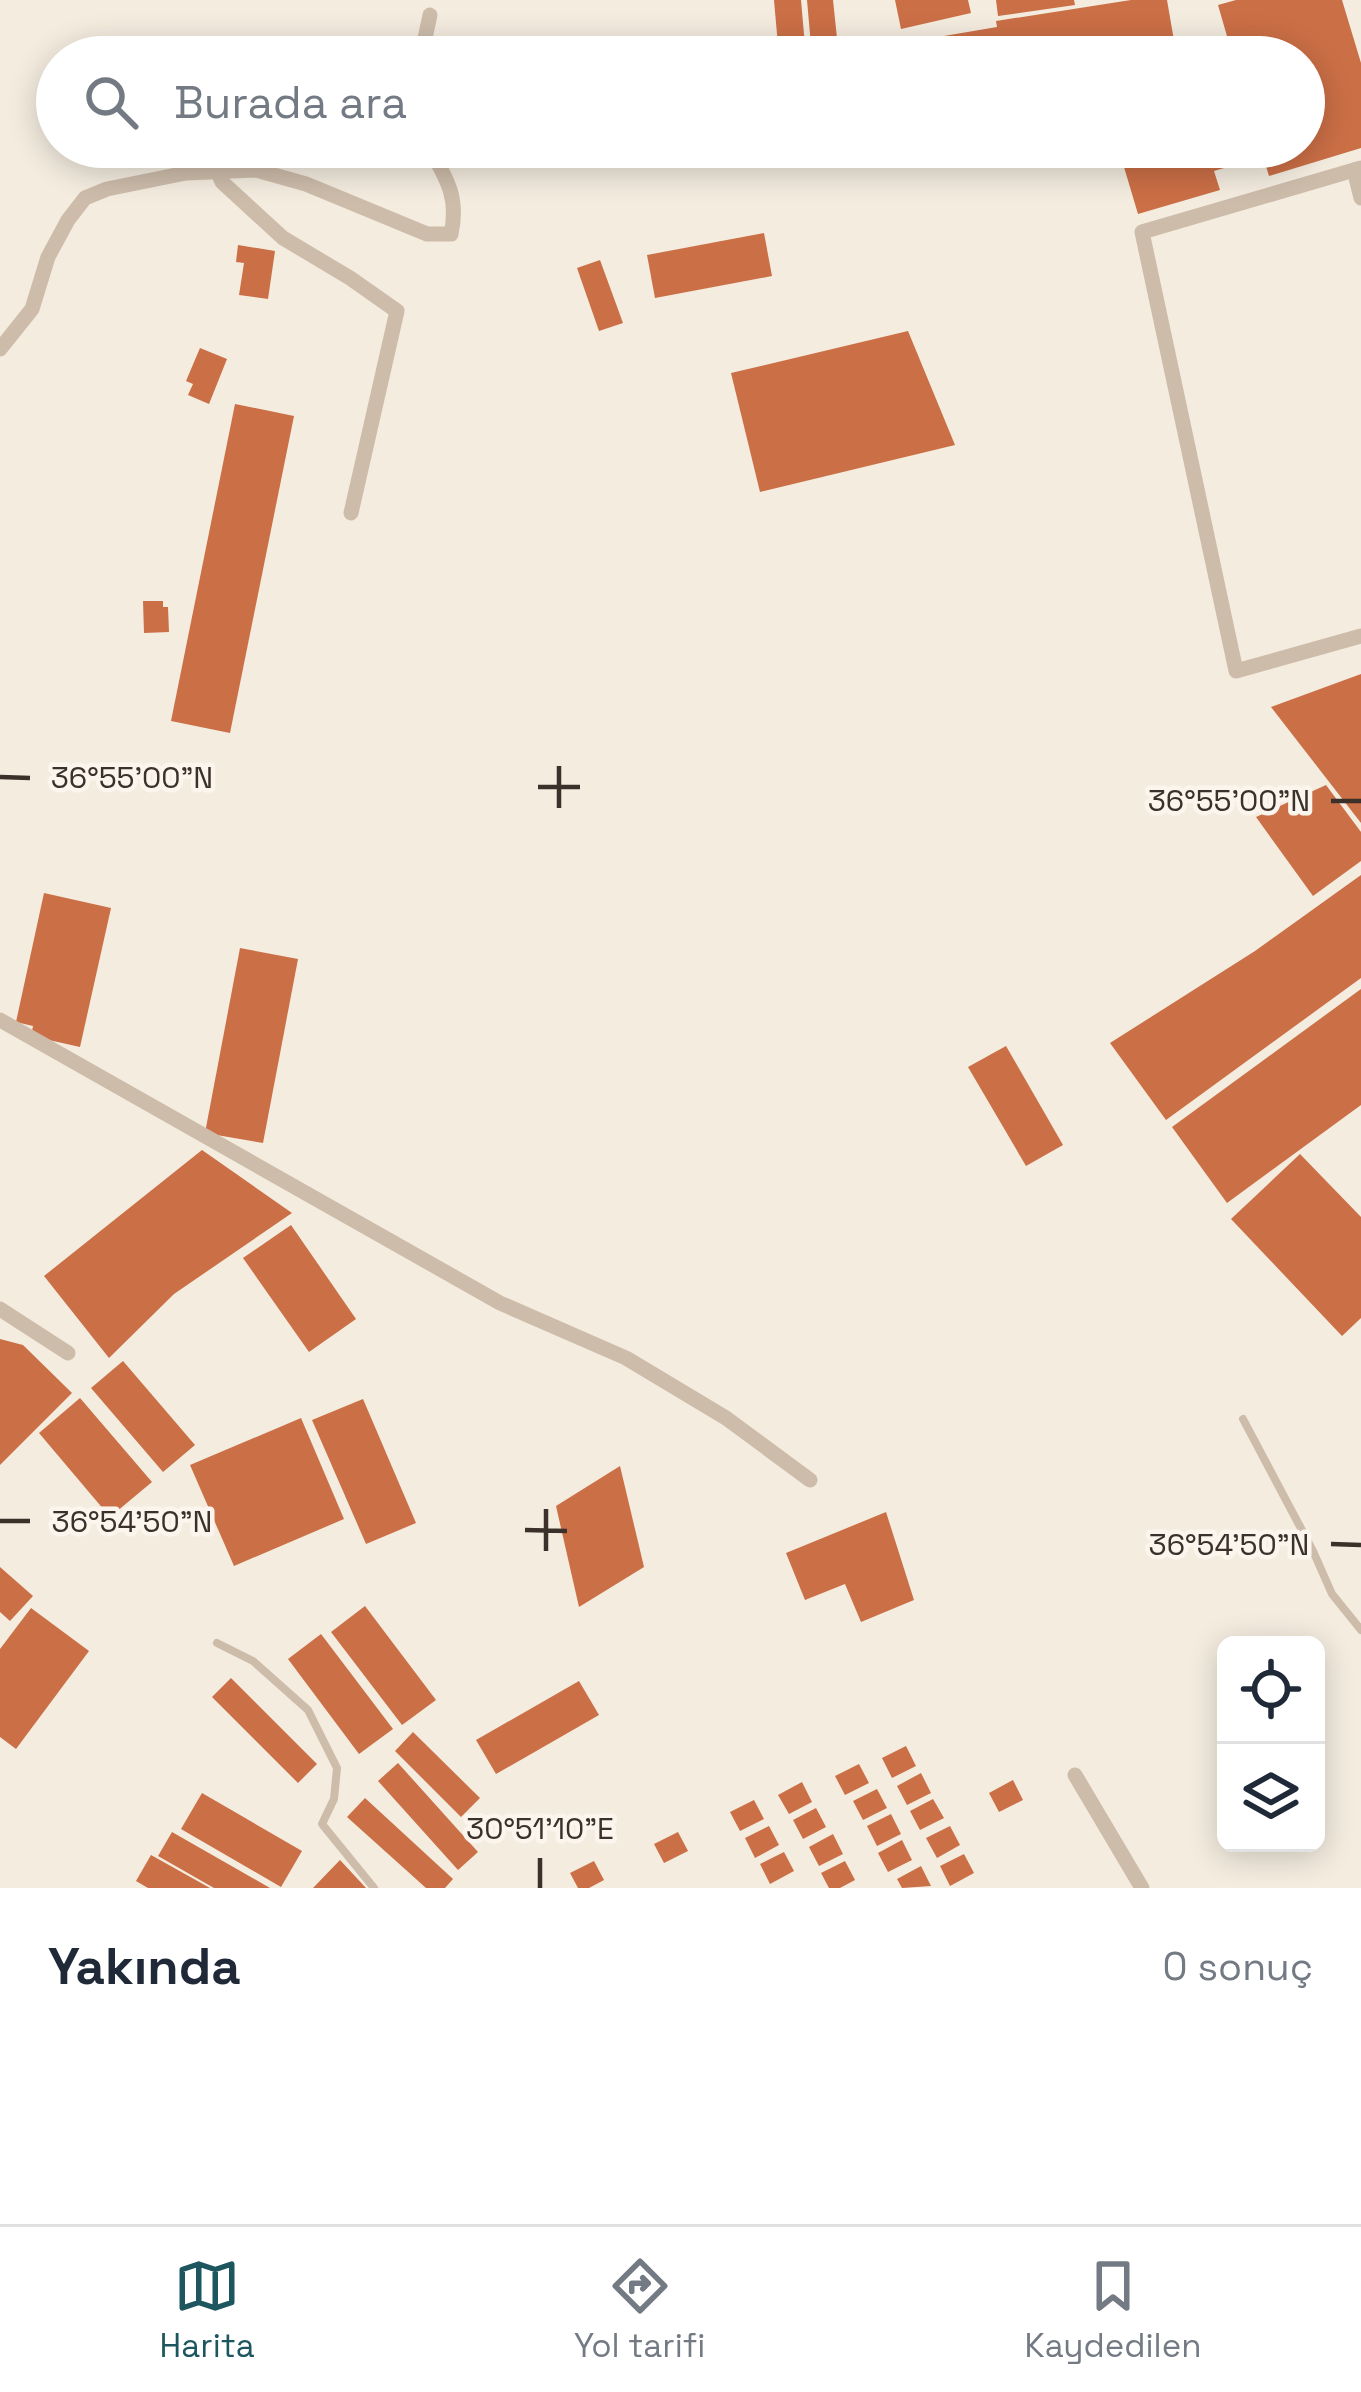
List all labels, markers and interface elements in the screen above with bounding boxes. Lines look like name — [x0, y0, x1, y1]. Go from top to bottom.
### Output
search box — [36, 36, 1325, 168]
icon: search — [78, 69, 144, 135]
text: Burada ara — [174, 74, 407, 131]
text: 36°55'00"N — [51, 758, 213, 797]
text: 36°55'00"N — [1148, 781, 1310, 820]
text: 36°54'50"N — [52, 1502, 212, 1541]
text: 36°54'50"N — [1149, 1525, 1309, 1564]
map controls — [1217, 1636, 1325, 1852]
button: locate — [1217, 1636, 1325, 1744]
button: layers — [1217, 1744, 1325, 1852]
text: 30°51'10"E — [466, 1809, 614, 1848]
text: Yakında — [48, 1934, 241, 1999]
text: 0 sonuç — [1163, 1942, 1313, 1991]
tab: Harita — [160, 2253, 255, 2367]
tab: Yol tarifi — [574, 2253, 705, 2367]
tab: Kaydedilen — [1025, 2253, 1201, 2367]

